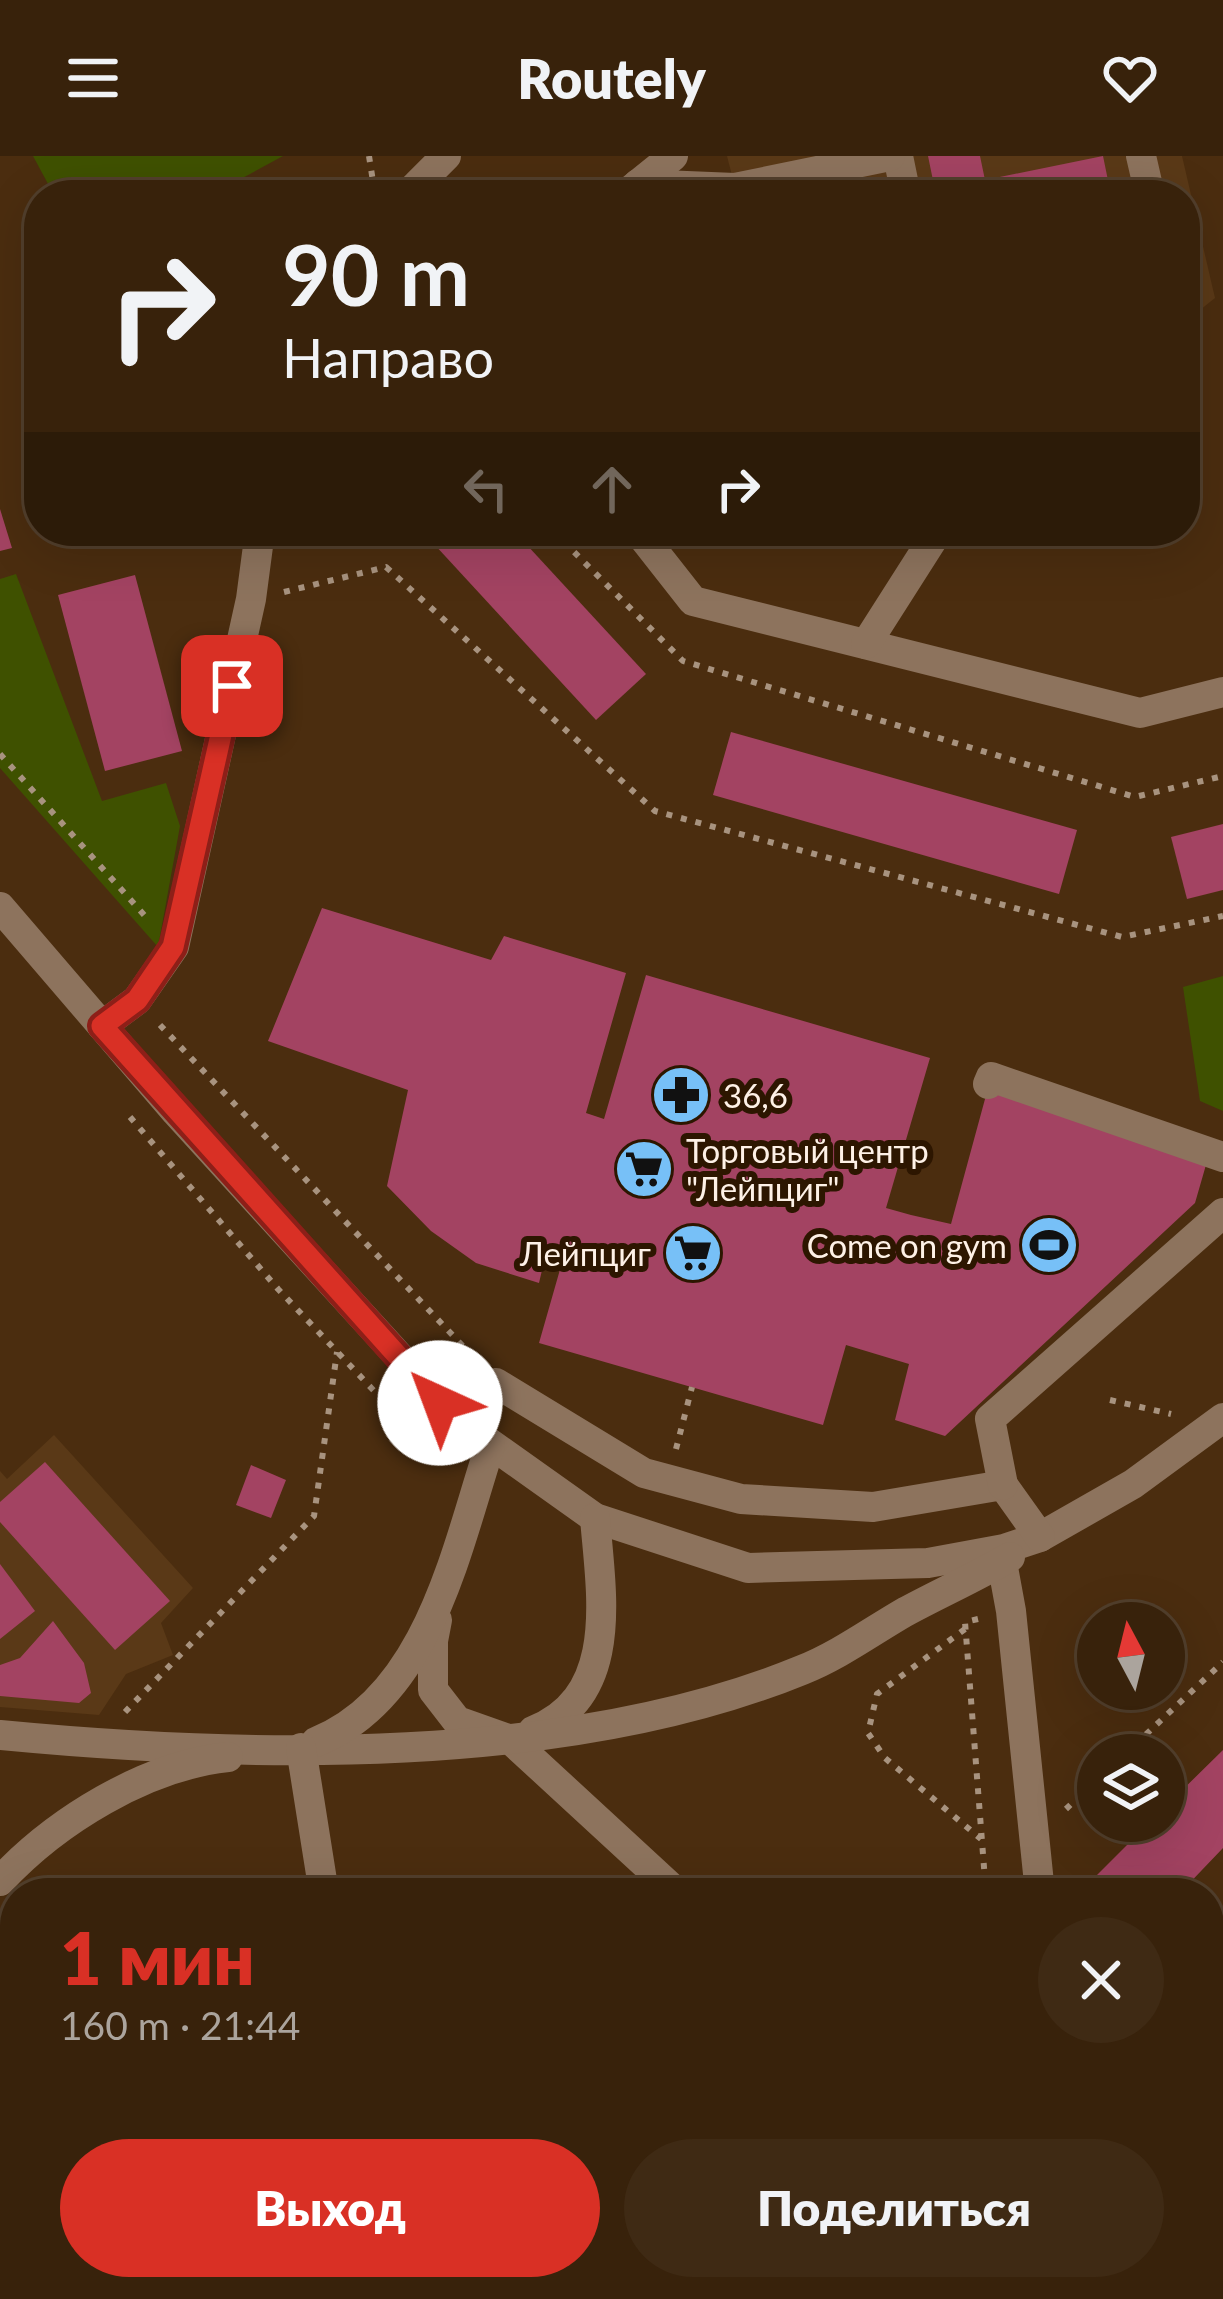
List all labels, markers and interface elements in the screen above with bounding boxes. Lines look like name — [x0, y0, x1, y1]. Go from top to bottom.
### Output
icon: menu — [60, 45, 126, 111]
icon: heart — [1097, 45, 1163, 111]
text: Routely — [517, 46, 706, 111]
text: 90 m — [282, 223, 470, 324]
icon: right — [84, 228, 240, 384]
text: Направо — [282, 325, 494, 390]
icon: left — [453, 456, 519, 522]
icon: ahead — [579, 456, 645, 522]
icon: right — [705, 456, 771, 522]
pin — [181, 635, 283, 737]
icon: arrive — [199, 653, 265, 719]
pharmacy icon: 36,6 — [650, 1064, 712, 1126]
place label: 36,6 — [723, 1075, 788, 1115]
place label: Торговый центр "Лейпциг" — [686, 1130, 929, 1208]
supermarket icon: Торговый центр "Лейпциг" — [613, 1138, 675, 1200]
sports icon: Come on gym — [1018, 1214, 1080, 1276]
supermarket icon: Лейпциг — [662, 1222, 724, 1284]
place label: Come on gym — [807, 1225, 1007, 1265]
place label: Лейпциг — [519, 1233, 651, 1273]
position arrow — [377, 1340, 503, 1466]
north arrow — [1077, 1602, 1185, 1710]
map controls — [1077, 1602, 1185, 1842]
button: layers — [1077, 1734, 1185, 1842]
text: 1 мин — [60, 1914, 255, 2000]
button: close — [1038, 1917, 1164, 2043]
text: 160 m · 21:44 — [60, 2002, 300, 2048]
button: Выход — [60, 2139, 600, 2277]
button: Поделиться — [624, 2139, 1164, 2277]

